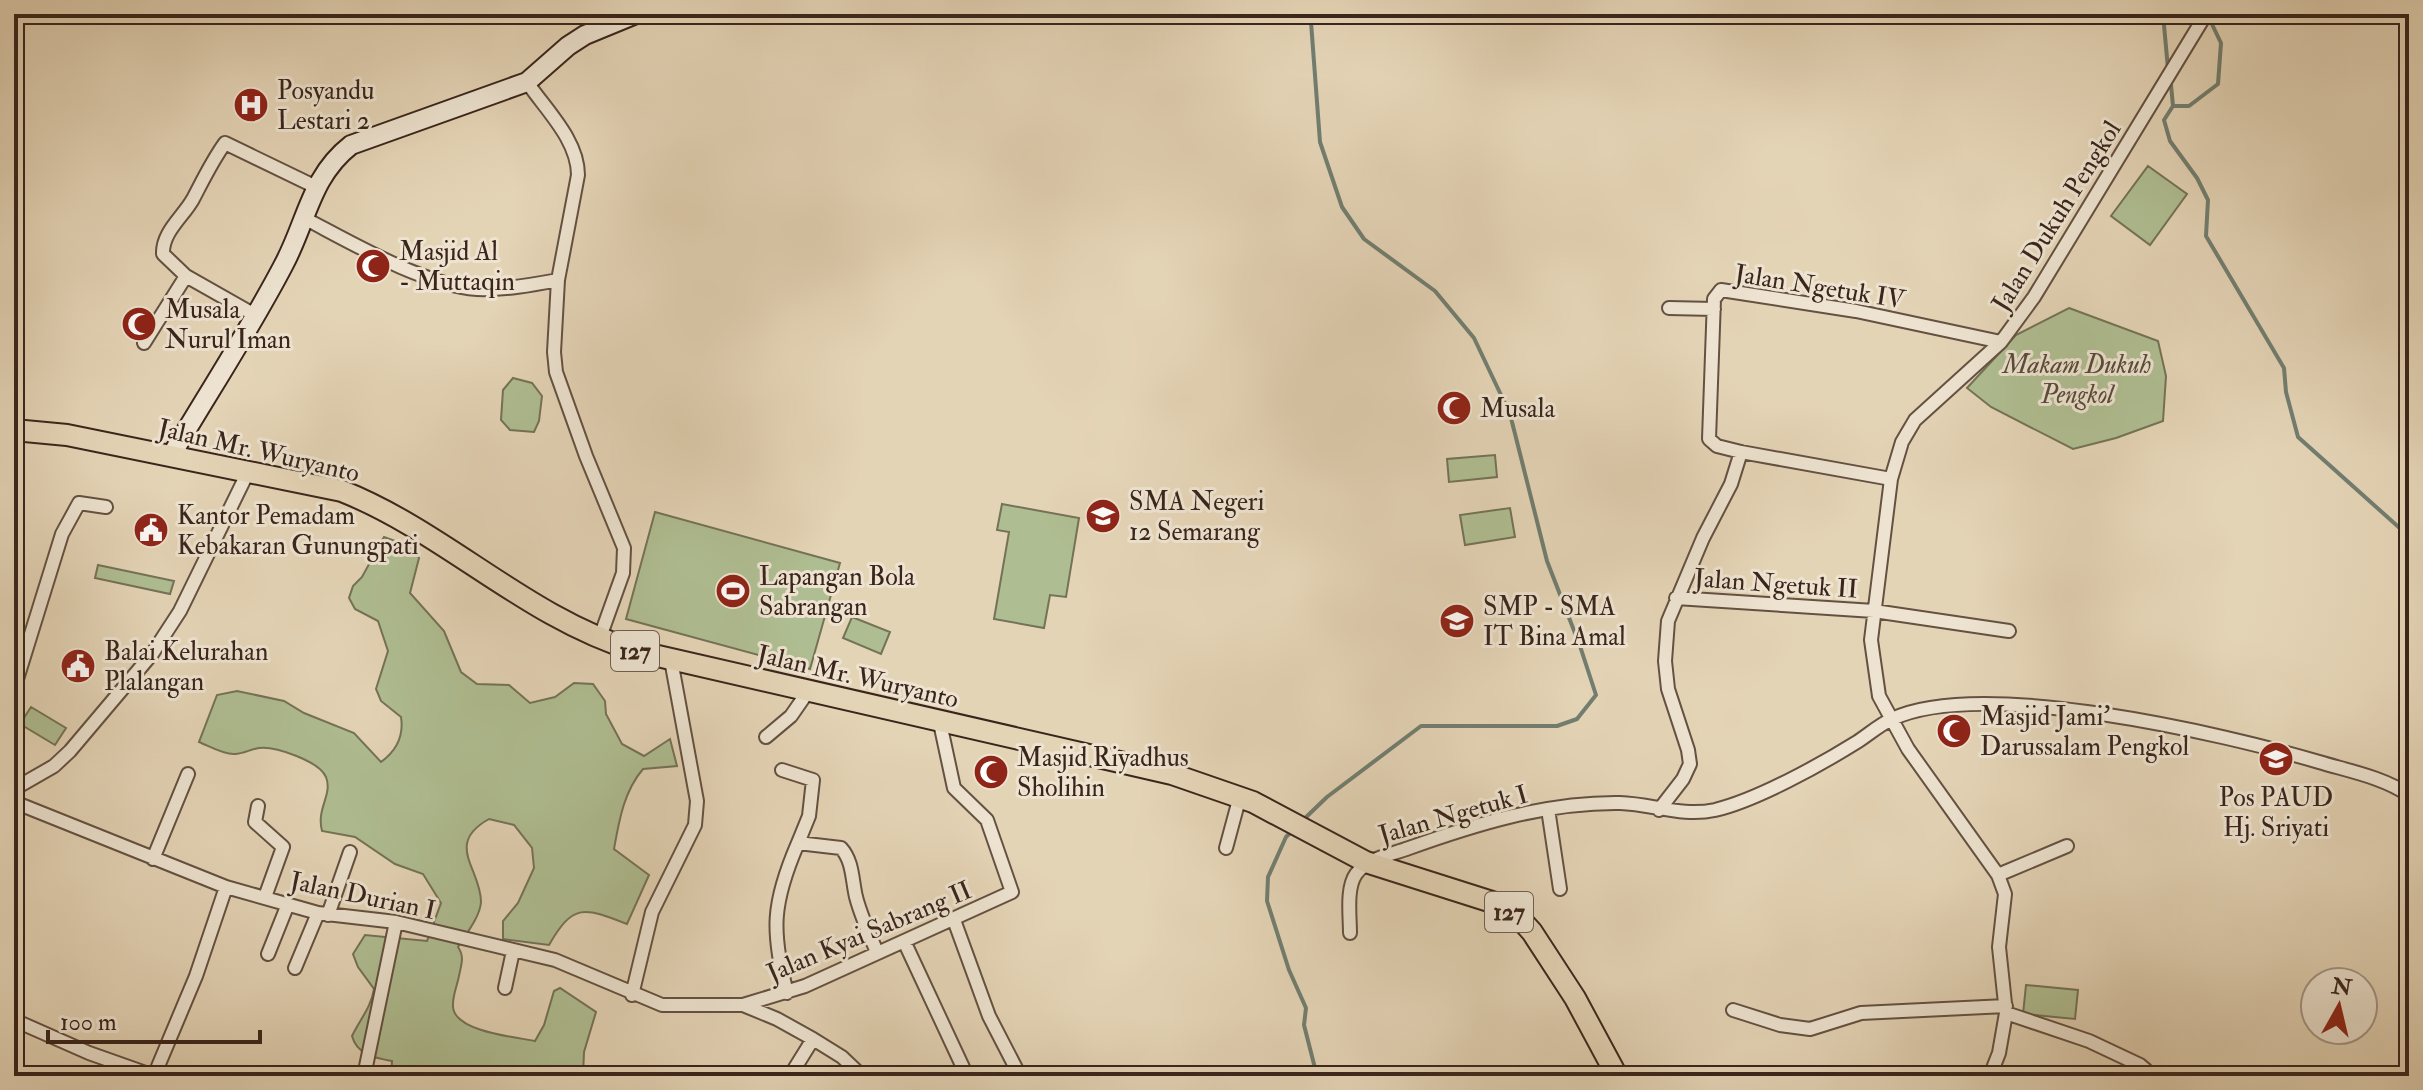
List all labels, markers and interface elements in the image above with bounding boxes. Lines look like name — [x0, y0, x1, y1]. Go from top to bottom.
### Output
place label: Posyandu Lestari 2 — [277, 75, 375, 137]
hospital icon: Posyandu Lestari 2 — [232, 86, 270, 124]
street label: Jalan Dukuh Pengkol — [1985, 115, 2129, 319]
place label: Masjid Al - Muttaqin — [399, 236, 515, 298]
mosque icon: Masjid Al - Muttaqin — [354, 247, 392, 285]
street label: Jalan Ngetuk IV — [1732, 258, 1909, 316]
place label: Musala Nurul Iman — [165, 294, 291, 356]
mosque icon: Musala Nurul Iman — [120, 305, 158, 343]
park label: Makam Dukuh Pengkol — [2001, 349, 2151, 411]
mosque icon: Musala — [1435, 389, 1473, 427]
place label: Musala — [1480, 393, 1555, 425]
street label: Jalan Mr. Wuryanto — [154, 412, 363, 490]
place label: SMA Negeri 12 Semarang — [1129, 486, 1265, 548]
school or university icon: SMA Negeri 12 Semarang — [1084, 497, 1122, 535]
place label: Kantor Pemadam Kebakaran Gunungpati — [177, 500, 419, 563]
public building icon: Kantor Pemadam Kebakaran Gunungpati — [132, 511, 170, 549]
place label: Lapangan Bola Sabrangan — [759, 561, 915, 623]
street label: Jalan Ngetuk II — [1692, 562, 1859, 606]
sports icon: Lapangan Bola Sabrangan — [714, 572, 752, 610]
place label: SMP - SMA IT Bina Amal — [1483, 591, 1626, 653]
school or university icon: SMP - SMA IT Bina Amal — [1438, 602, 1476, 640]
road number: 127 — [611, 631, 659, 671]
place label: Balai Kelurahan Plalangan — [104, 636, 268, 698]
street label: Jalan Mr. Wuryanto — [753, 638, 962, 716]
public building icon: Balai Kelurahan Plalangan — [59, 647, 97, 685]
place label: Masjid Jami' Darussalam Pengkol — [1980, 701, 2189, 763]
mosque icon: Masjid Jami' Darussalam Pengkol — [1935, 712, 1973, 750]
school or university icon: Pos PAUD Hj. Sriyati — [2257, 740, 2295, 778]
place label: Masjid Riyadhus Sholihin — [1017, 742, 1189, 804]
mosque icon: Masjid Riyadhus Sholihin — [972, 753, 1010, 791]
street label: Jalan Ngetuk I — [1374, 778, 1531, 852]
place label: Pos PAUD Hj. Sriyati — [2219, 782, 2333, 844]
street label: Jalan Durian I — [286, 865, 439, 927]
street label: Jalan Kyai Sabrang II — [761, 874, 977, 990]
road number: 127 — [1485, 892, 1533, 932]
north arrow — [2299, 966, 2379, 1046]
text: N — [2329, 972, 2354, 1002]
scale bar — [48, 994, 260, 1044]
text: 100 m — [60, 1007, 117, 1038]

